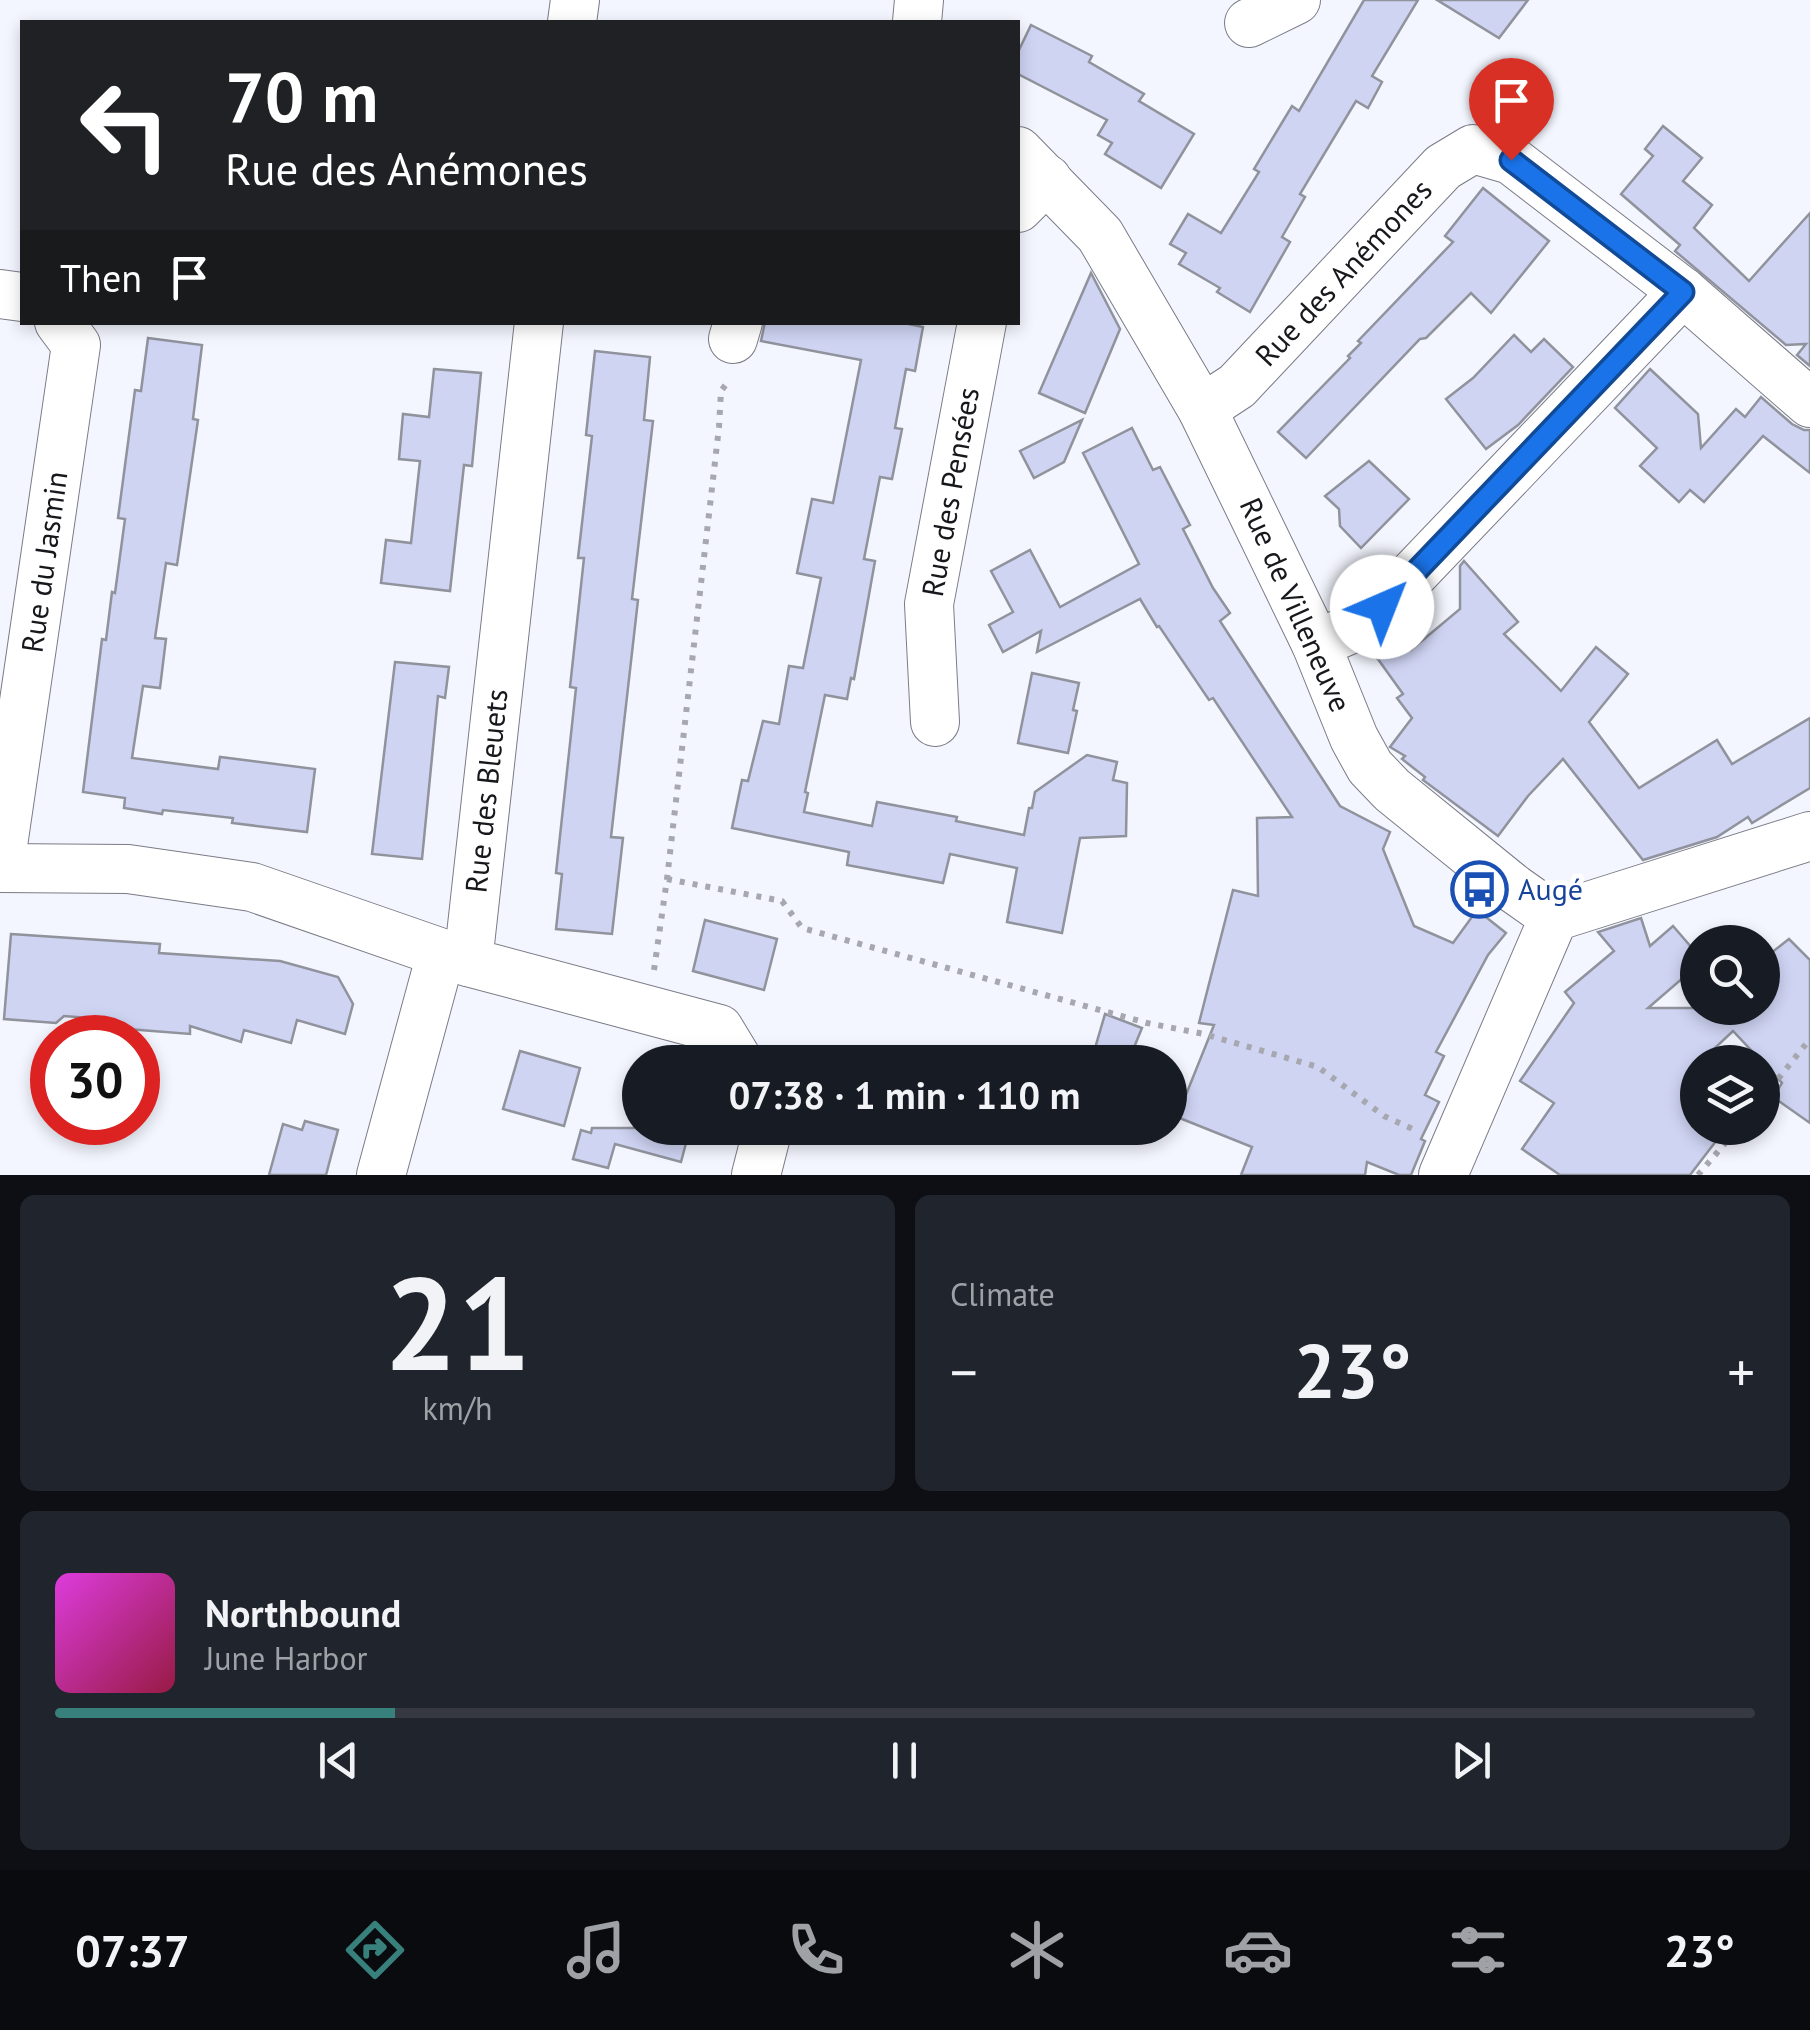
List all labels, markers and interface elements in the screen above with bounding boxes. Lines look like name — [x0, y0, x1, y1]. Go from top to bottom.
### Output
text: 70 m — [225, 51, 378, 141]
pin — [1469, 58, 1554, 161]
icon: left — [60, 60, 190, 190]
icon: arrive — [1484, 73, 1539, 128]
text: Rue des Anémones — [225, 139, 588, 197]
street label: Rue des Anémones — [1246, 170, 1440, 374]
icon: arrive — [162, 250, 217, 305]
text: Then — [60, 253, 142, 302]
street label: Rue des Pensées — [912, 384, 987, 599]
street label: Rue du Jasmin — [12, 469, 76, 655]
street label: Rue de Villeneuve — [1232, 491, 1361, 718]
position arrow — [1330, 555, 1434, 659]
street label: Rue des Bleuets — [455, 687, 516, 895]
bus stop icon: Augé — [1449, 860, 1509, 920]
place label: Augé — [1518, 869, 1583, 908]
map controls — [1680, 925, 1780, 1145]
button: search — [1680, 925, 1780, 1025]
speed limit sign: 30 — [30, 1015, 160, 1145]
button: layers — [1680, 1045, 1780, 1145]
text: 07:38 · 1 min · 110 m — [729, 1070, 1080, 1119]
text: 21 — [384, 1238, 531, 1406]
text: Climate — [950, 1273, 1055, 1315]
text: 23° — [1294, 1322, 1411, 1419]
text: − — [950, 1336, 978, 1407]
text: + — [1727, 1336, 1755, 1407]
text: km/h — [422, 1387, 493, 1429]
text: Northbound — [205, 1588, 401, 1637]
text: June Harbor — [205, 1637, 367, 1679]
icon: previous — [311, 1733, 366, 1788]
icon: pause — [877, 1733, 932, 1788]
icon: next — [1444, 1733, 1499, 1788]
icon: directions — [340, 1915, 410, 1985]
icon: music — [561, 1915, 631, 1985]
icon: phone — [781, 1915, 851, 1985]
icon: climate — [1002, 1915, 1072, 1985]
icon: car — [1223, 1915, 1293, 1985]
icon: filters — [1443, 1915, 1513, 1985]
text: 07:37 — [75, 1921, 189, 1979]
text: 23° — [1664, 1921, 1735, 1979]

